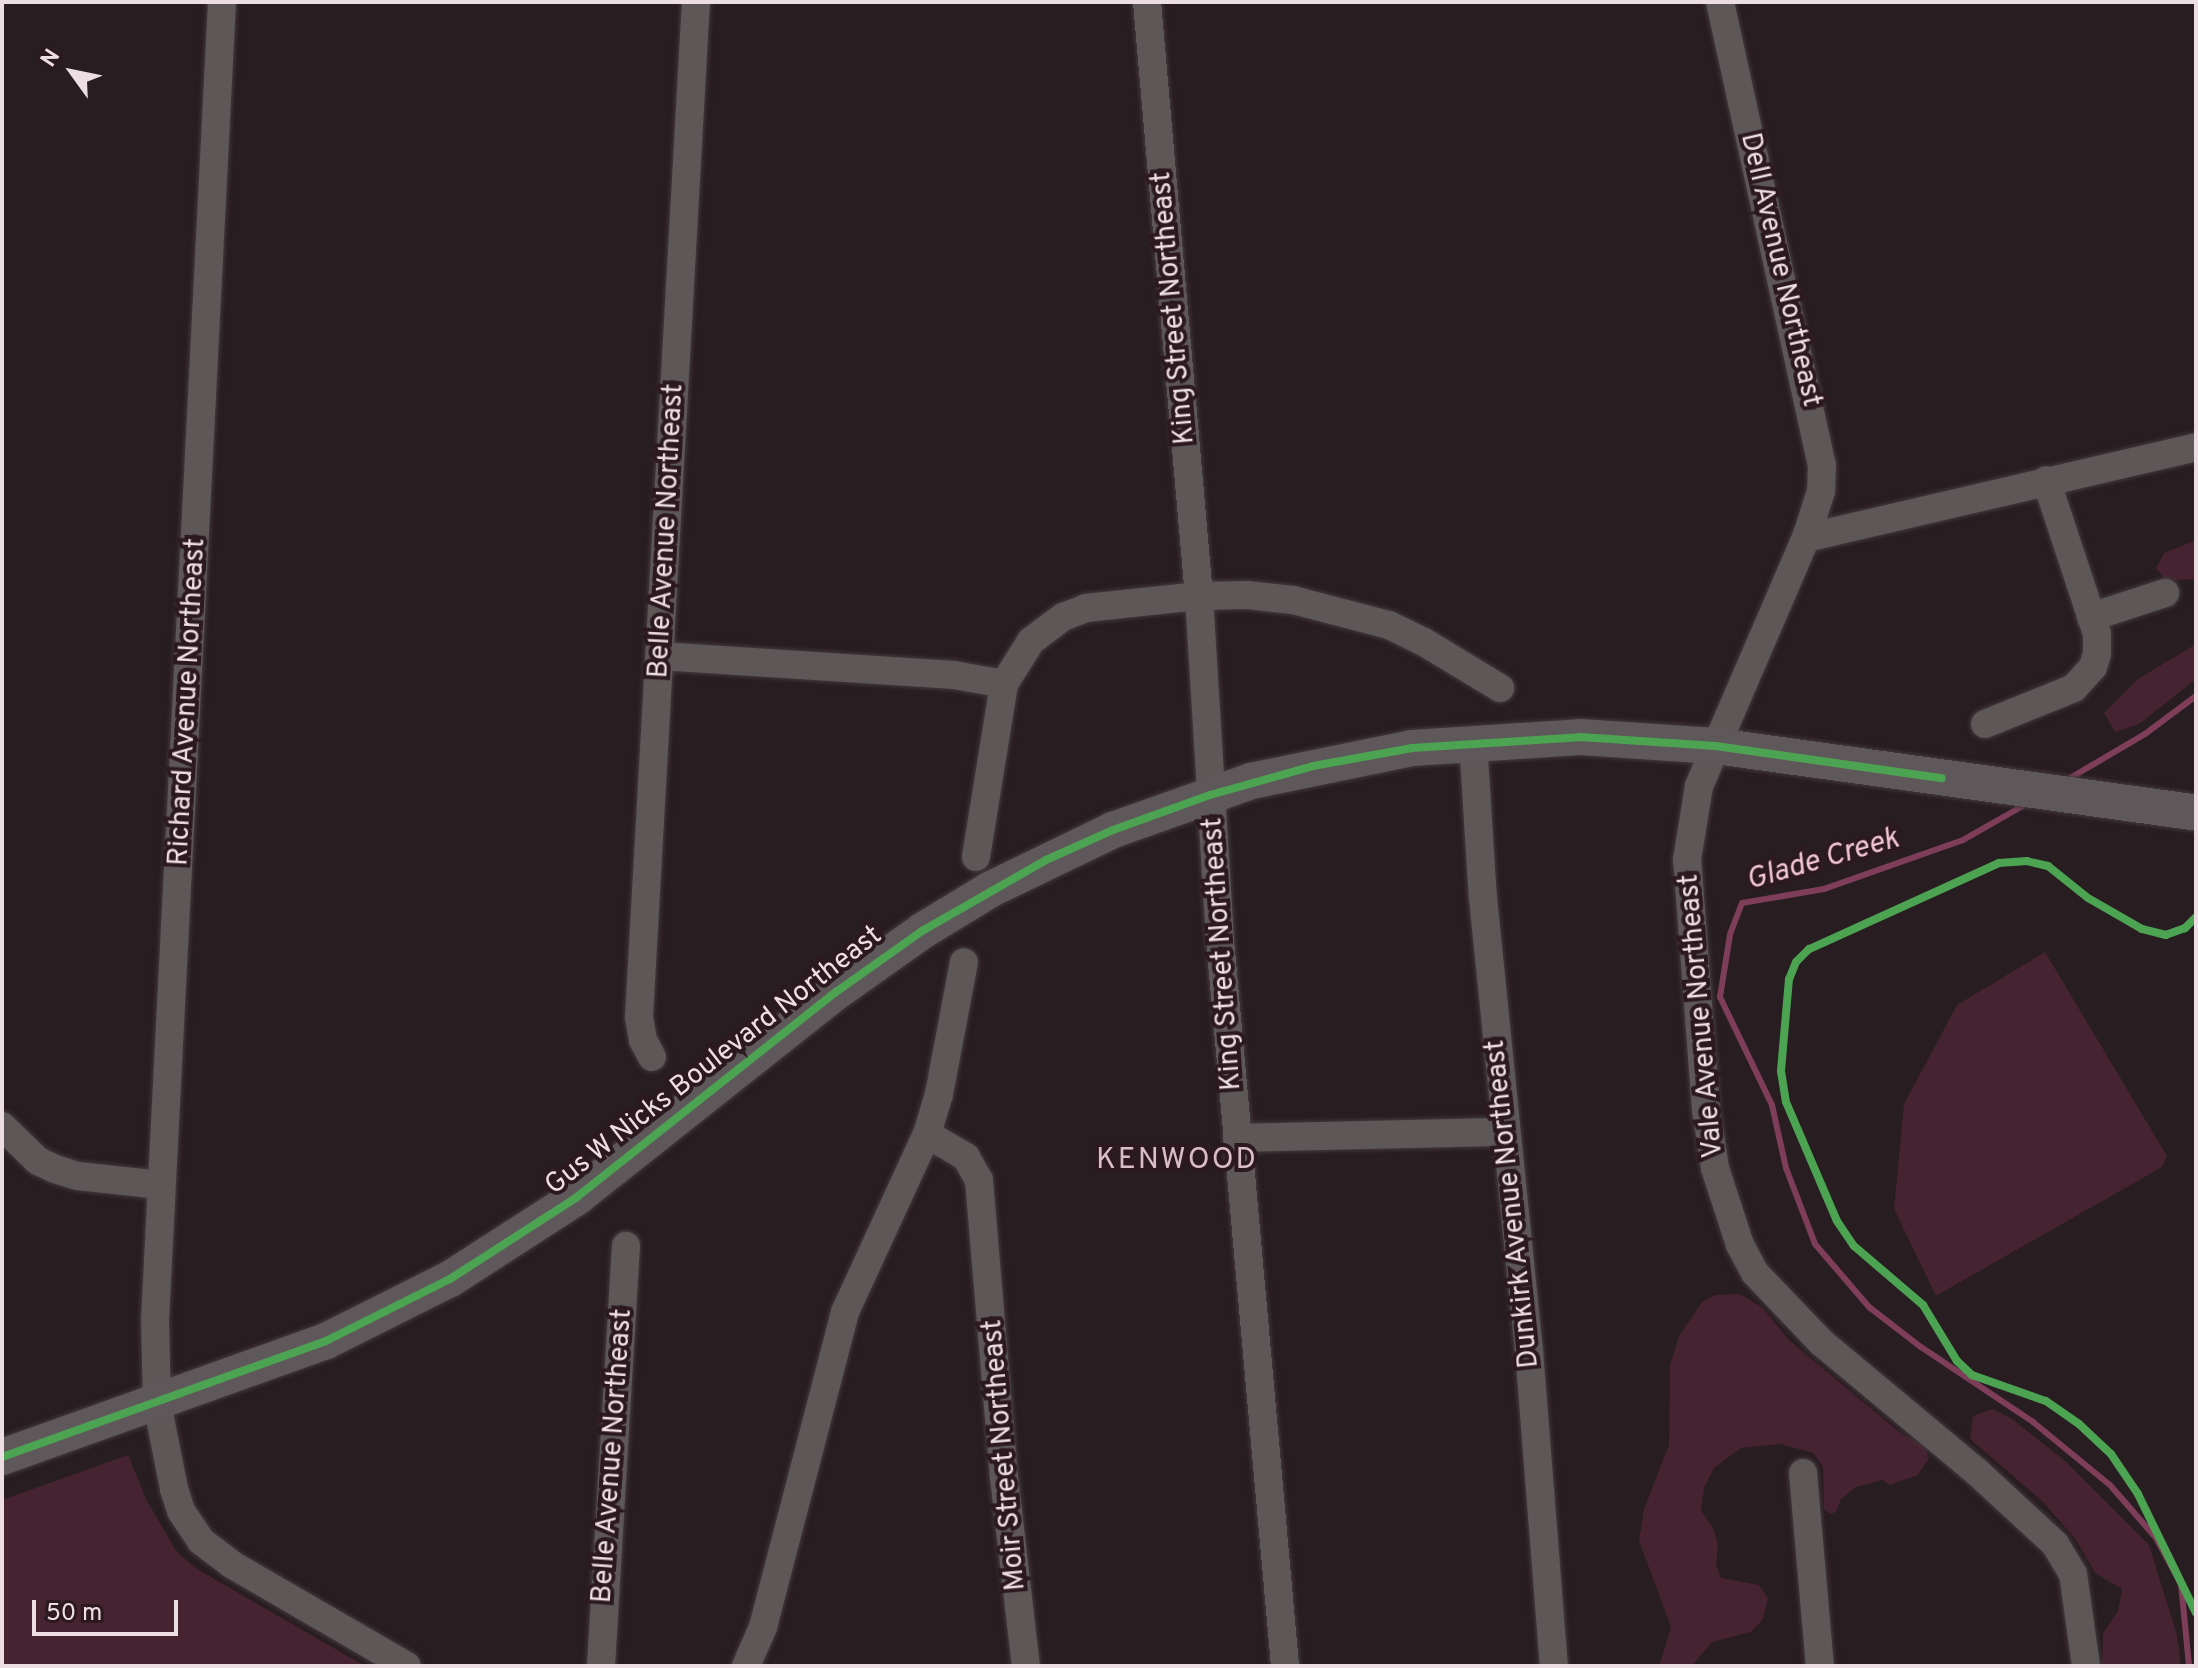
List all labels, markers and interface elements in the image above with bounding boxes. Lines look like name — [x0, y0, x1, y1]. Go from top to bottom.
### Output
north arrow — [32, 32, 112, 112]
text: N — [36, 45, 67, 73]
street label: Dell Avenue Northeast — [1732, 129, 1828, 411]
street label: King Street Northeast — [1145, 170, 1203, 446]
street label: Belle Avenue Northeast — [642, 382, 692, 680]
street label: Richard Avenue Northeast — [163, 537, 213, 867]
street label: King Street Northeast — [1197, 816, 1249, 1092]
water label: Glade Creek — [1743, 822, 1903, 900]
street label: Vale Avenue Northeast — [1673, 872, 1731, 1160]
street label: Gus W Nicks Boulevard Northeast — [539, 919, 889, 1203]
street label: Dunkirk Avenue Northeast — [1479, 1038, 1547, 1370]
district label: KENWOOD — [1096, 1143, 1258, 1179]
street label: Belle Avenue Northeast — [586, 1307, 640, 1605]
street label: Moir Street Northeast — [976, 1318, 1034, 1592]
scale bar — [36, 1584, 182, 1634]
text: 50 m — [46, 1599, 102, 1629]

